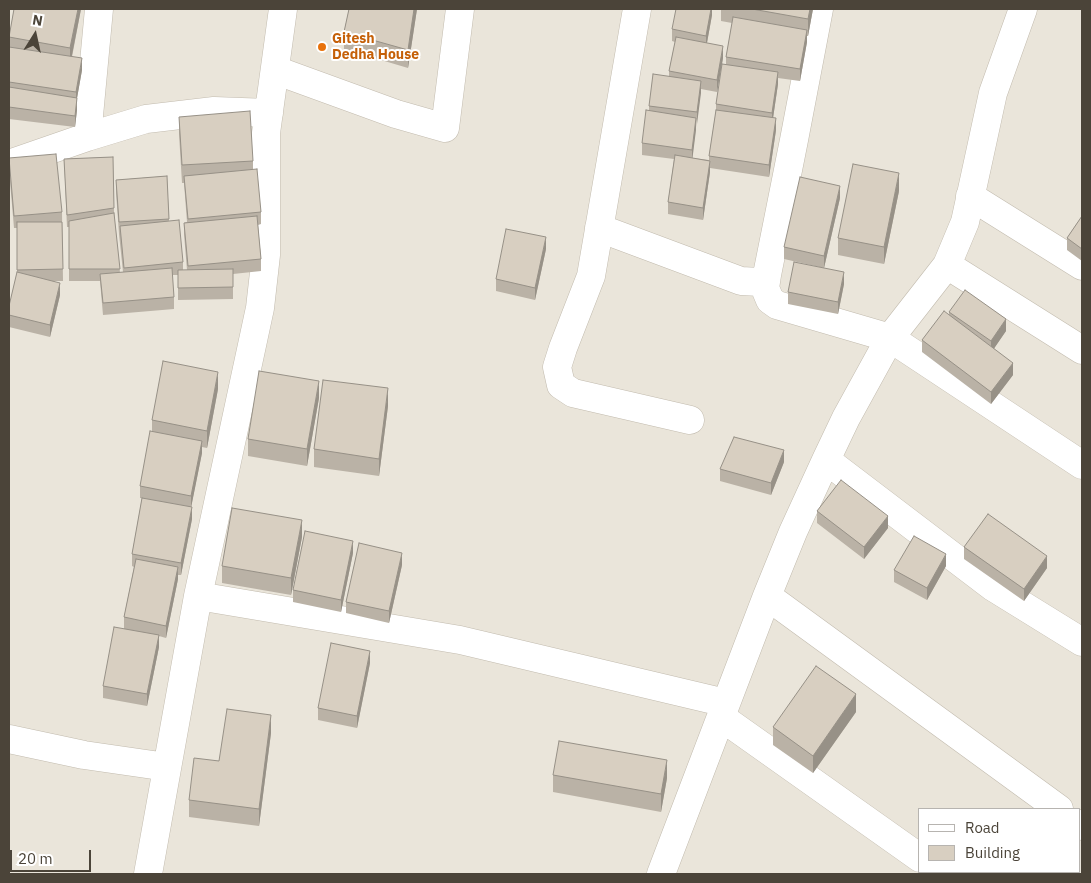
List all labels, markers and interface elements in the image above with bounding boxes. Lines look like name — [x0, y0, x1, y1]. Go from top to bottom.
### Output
north arrow — [10, 10, 60, 60]
text: N — [31, 10, 44, 30]
place label: Gitesh Dedha House — [332, 31, 419, 64]
marker: Gitesh Dedha House — [316, 41, 328, 53]
legend — [918, 808, 1081, 873]
text: Road — [965, 818, 1000, 837]
scale bar — [12, 840, 94, 872]
text: Building — [965, 843, 1020, 862]
text: 20 m — [18, 849, 53, 868]

